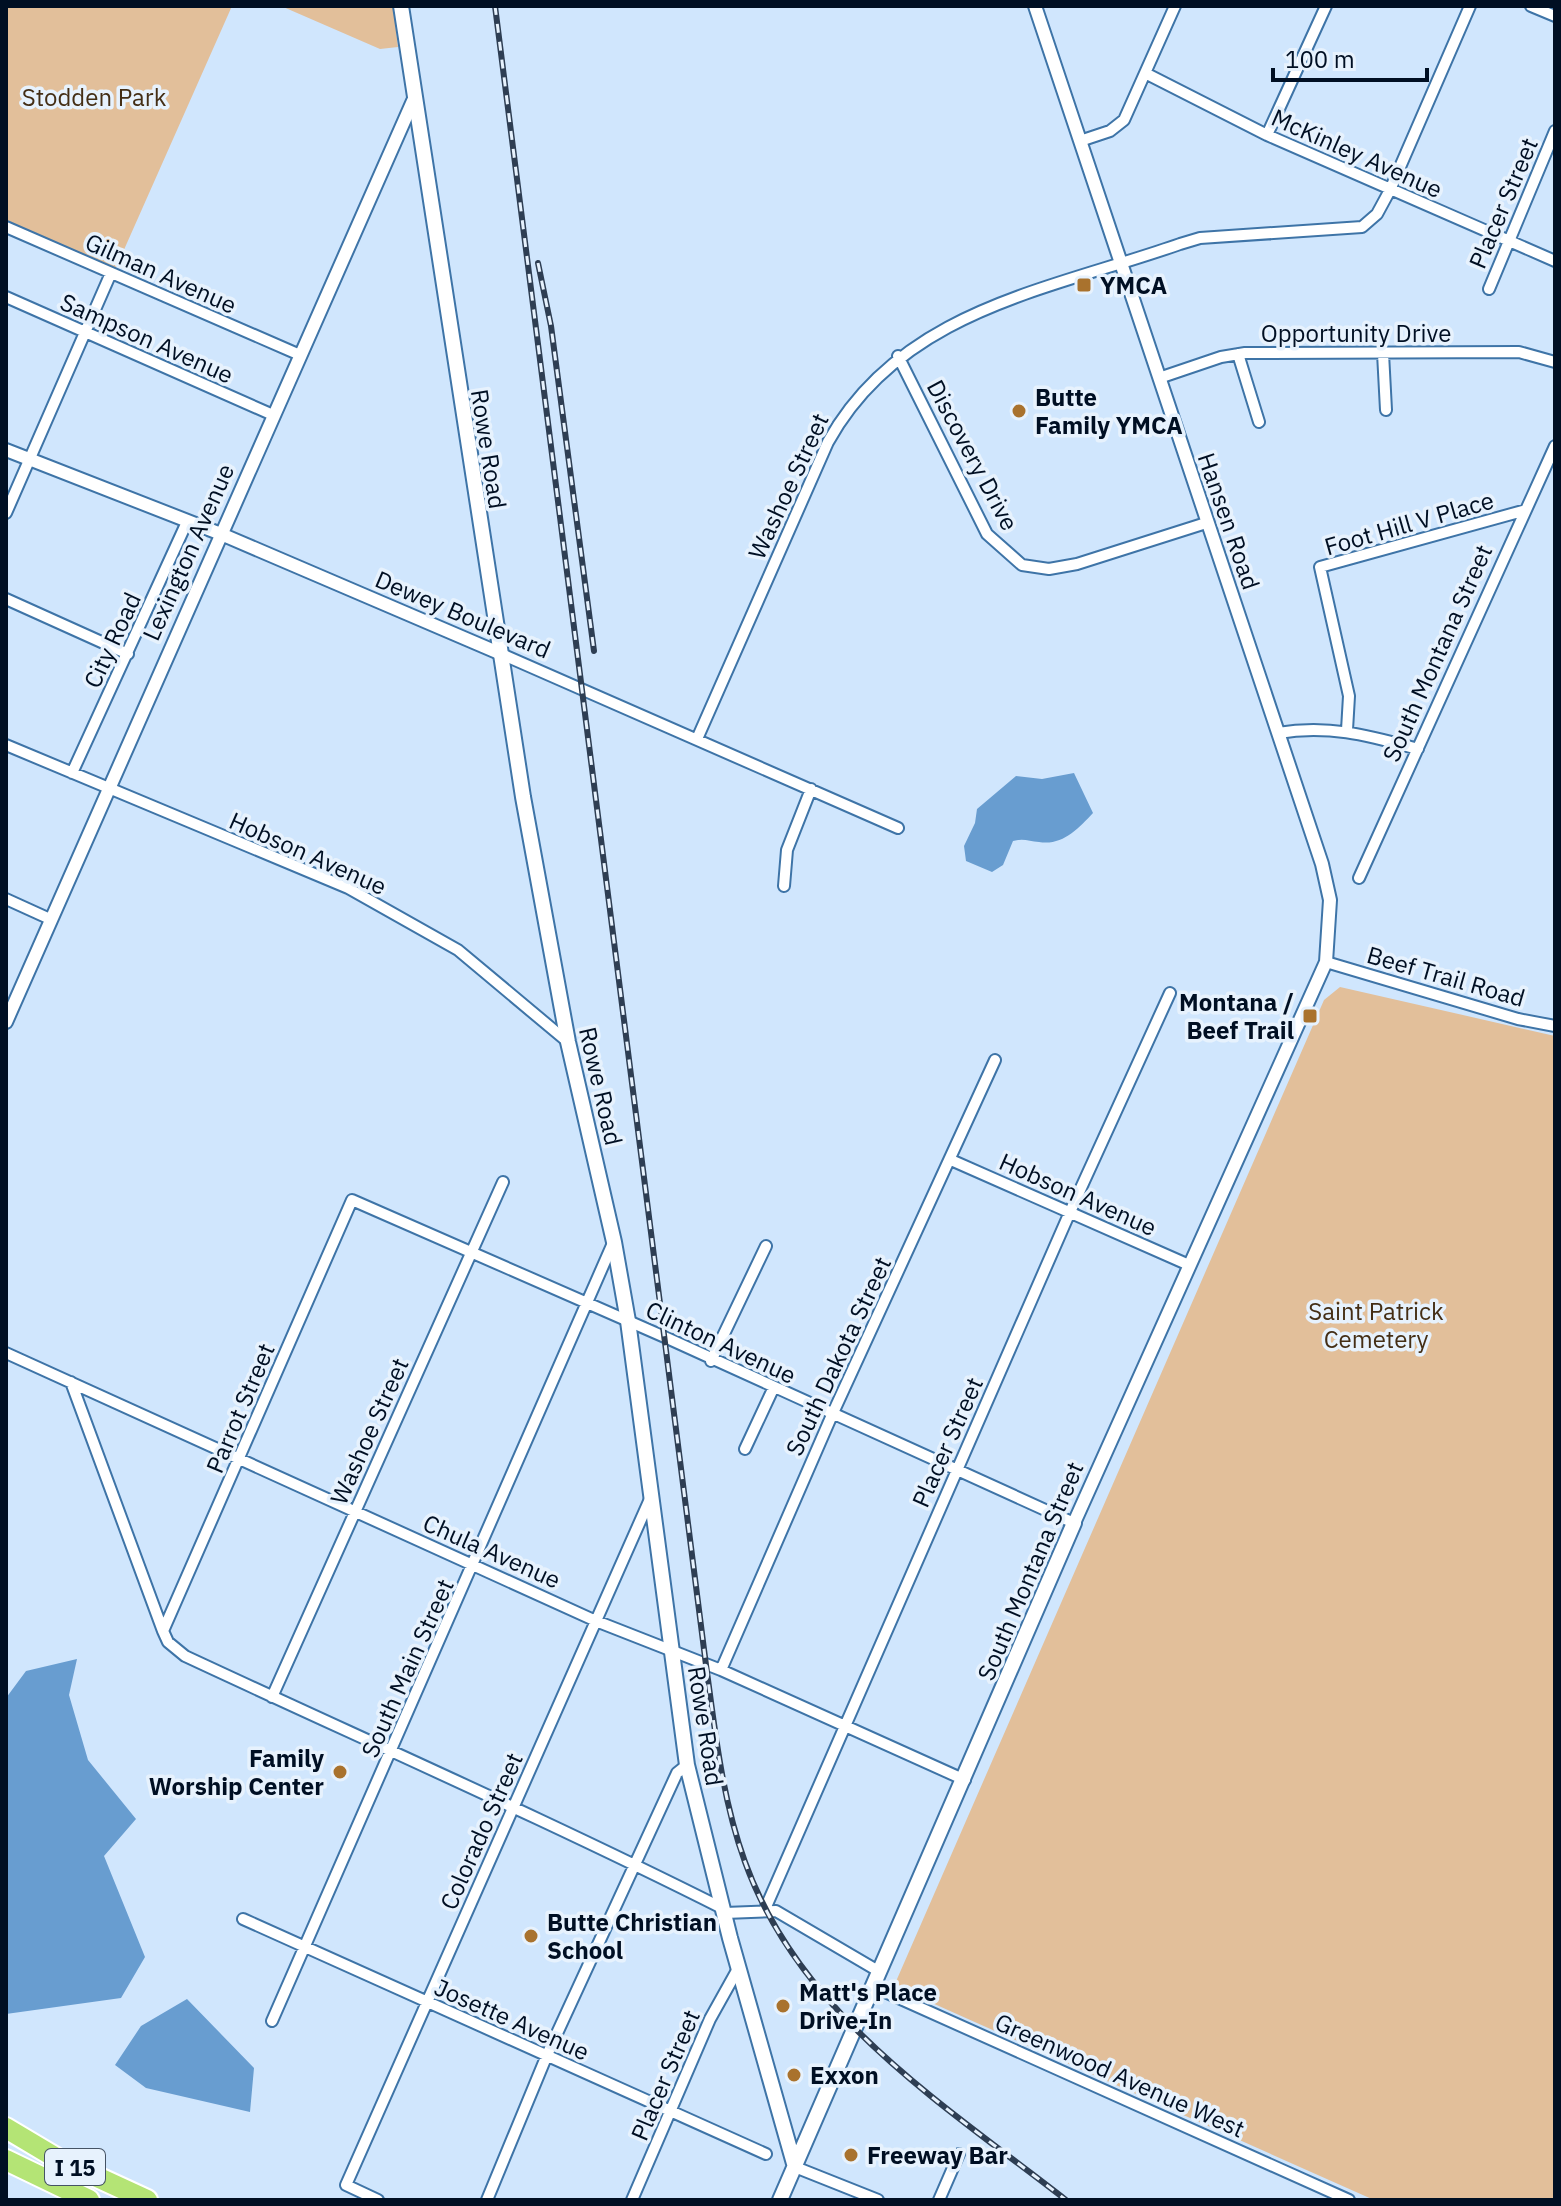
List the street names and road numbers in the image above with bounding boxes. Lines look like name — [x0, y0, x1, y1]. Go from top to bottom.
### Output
street label: McKinley Avenue — [1267, 101, 1447, 205]
street label: Placer Street — [1461, 133, 1545, 273]
street label: Gilman Avenue — [80, 225, 242, 321]
street label: Sampson Avenue — [55, 286, 239, 390]
street label: Opportunity Drive — [1261, 317, 1451, 349]
street label: Discovery Drive — [920, 374, 1026, 536]
street label: Rowe Road — [464, 387, 514, 511]
street label: Washoe Street — [740, 408, 836, 564]
street label: Hansen Road — [1191, 448, 1267, 594]
street label: Lexington Avenue — [135, 459, 241, 645]
street label: Foot Hill V Place — [1321, 484, 1497, 562]
street label: South Montana Street — [1375, 539, 1499, 767]
street label: Dewey Boulevard — [370, 563, 556, 665]
street label: City Road — [76, 587, 148, 693]
street label: Hobson Avenue — [224, 804, 392, 902]
street label: Beef Trail Road — [1363, 938, 1529, 1014]
street label: Rowe Road — [572, 1024, 630, 1148]
street label: Hobson Avenue — [994, 1145, 1162, 1243]
street label: South Dakota Street — [778, 1251, 898, 1461]
street label: Clinton Avenue — [641, 1293, 801, 1391]
street label: Parrot Street — [198, 1338, 282, 1478]
street label: Washoe Street — [322, 1353, 416, 1509]
street label: Placer Street — [904, 1372, 990, 1512]
street label: South Montana Street — [969, 1457, 1091, 1685]
street label: Chula Avenue — [418, 1506, 566, 1596]
street label: South Main Street — [353, 1574, 461, 1762]
street label: Rowe Road — [681, 1664, 731, 1788]
street label: Colorado Street — [432, 1747, 530, 1915]
street label: Josette Avenue — [430, 1971, 594, 2067]
street label: Placer Street — [623, 2005, 707, 2145]
street label: Greenwood Avenue West — [990, 2005, 1250, 2145]
road number: I 15 — [45, 2149, 105, 2185]

